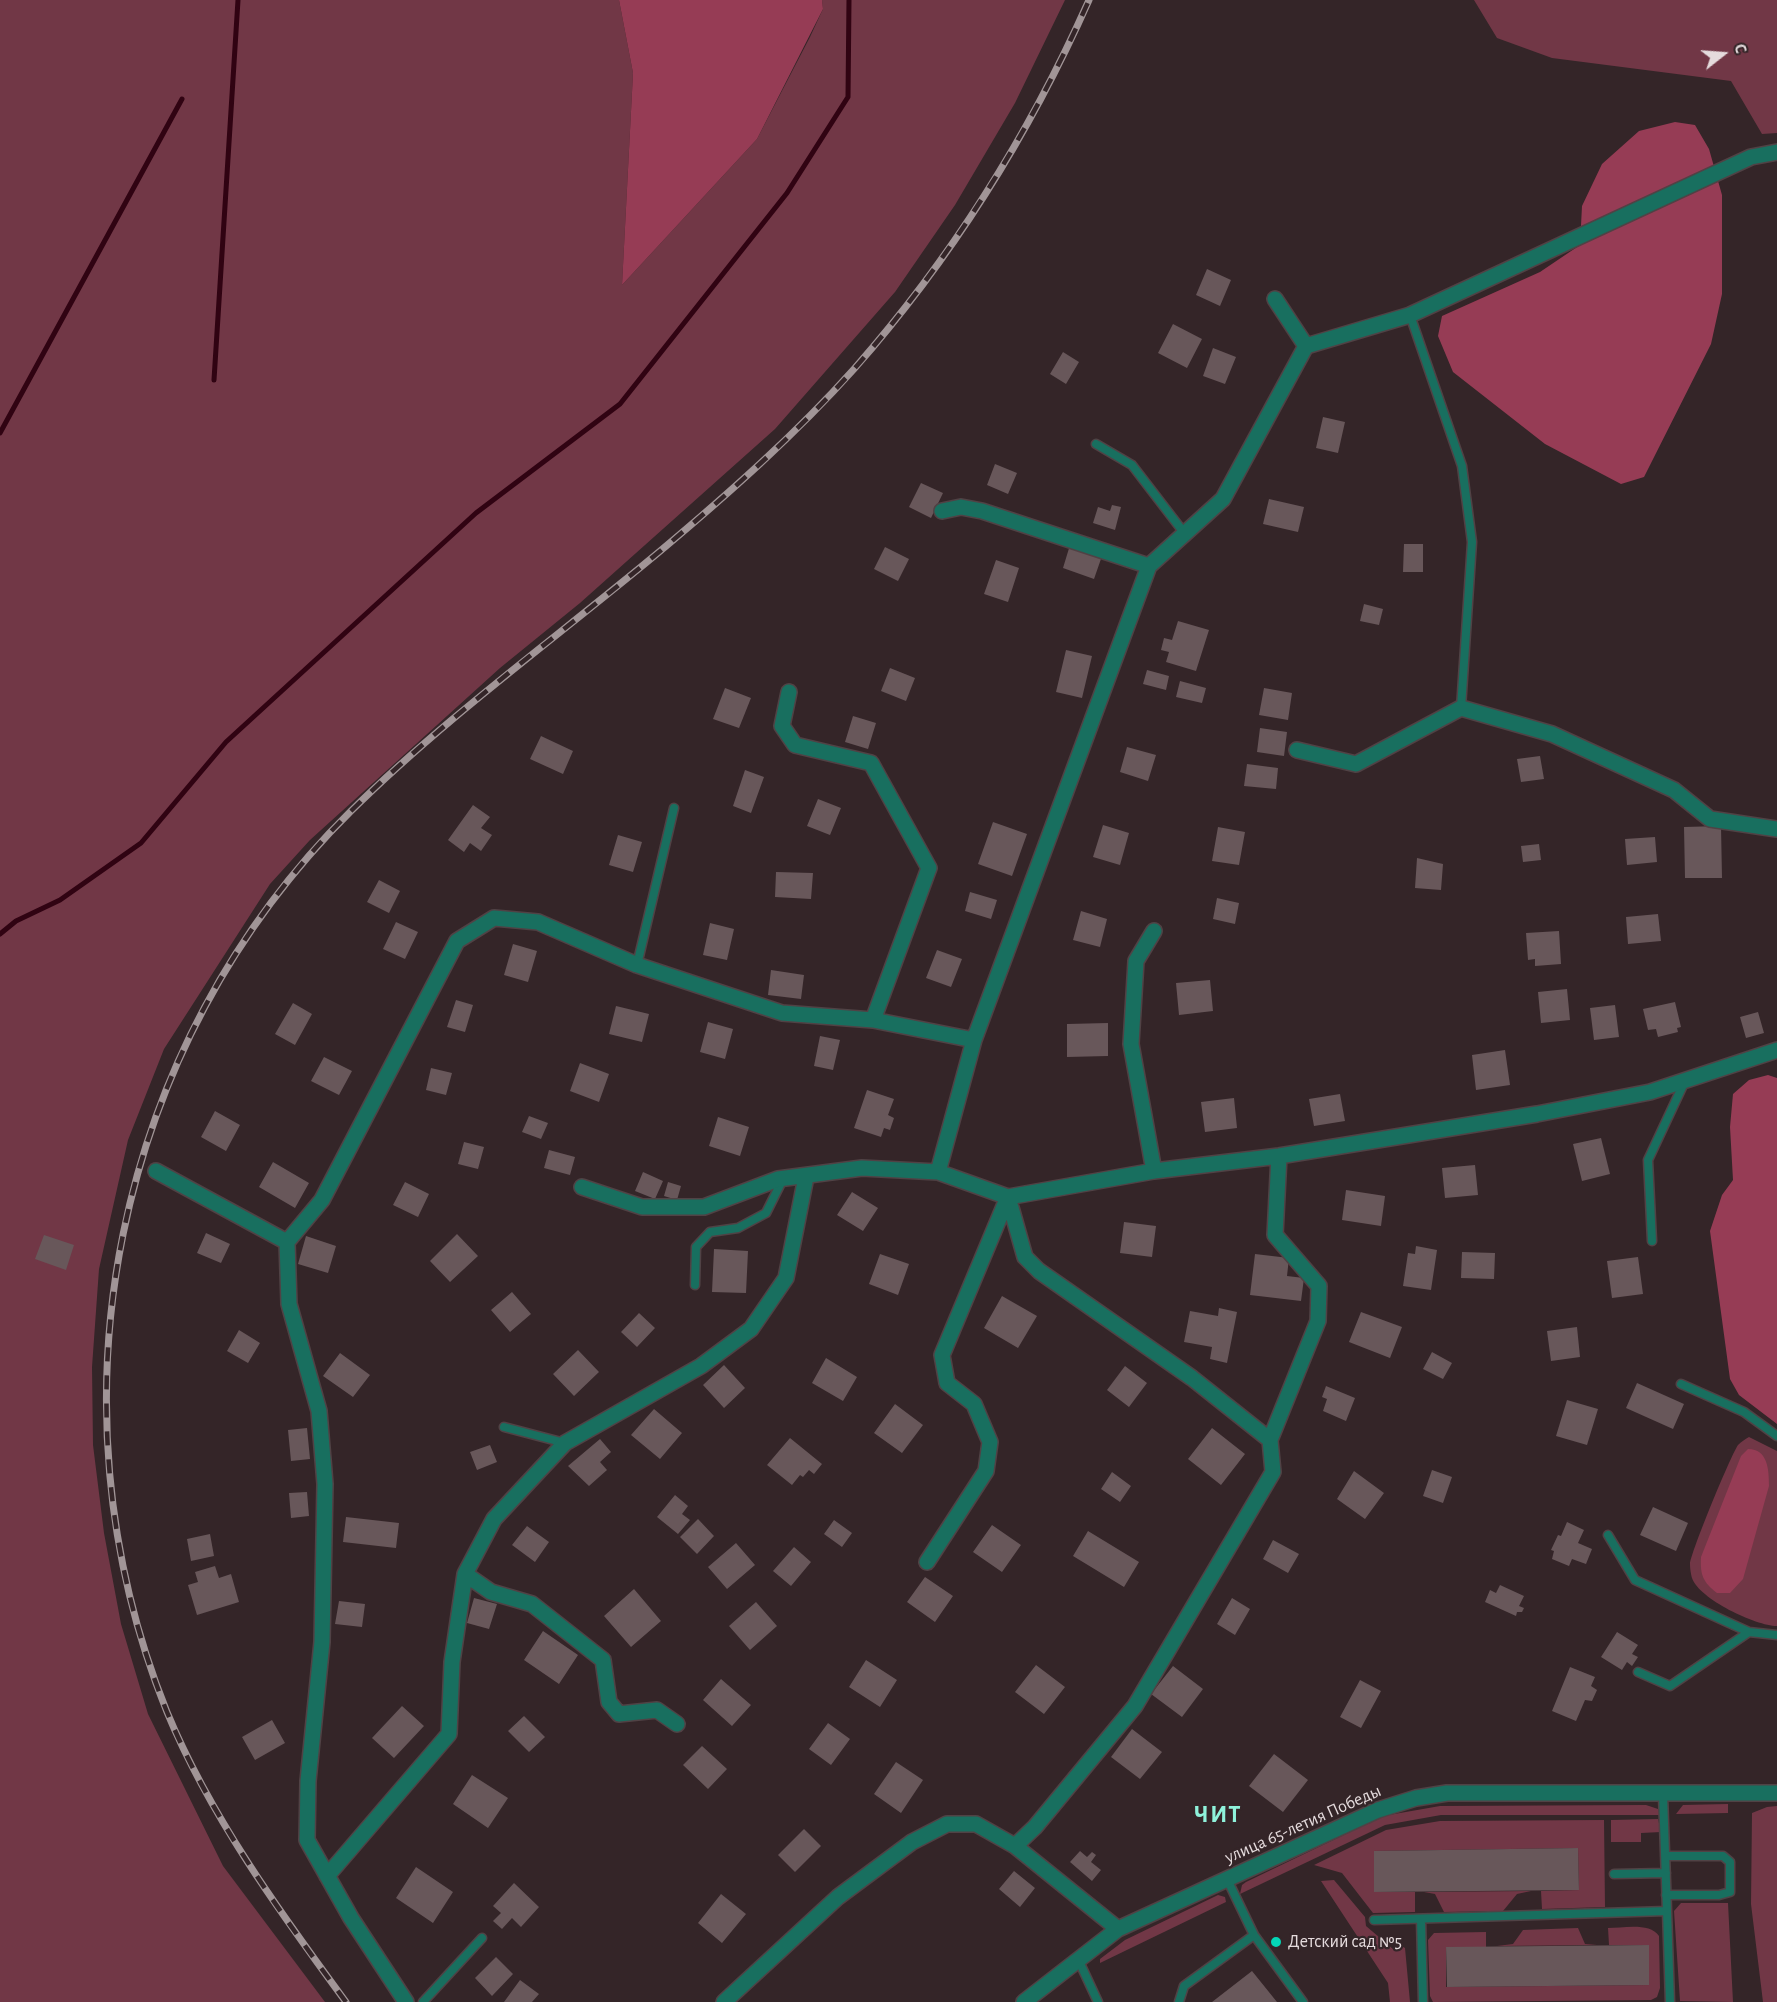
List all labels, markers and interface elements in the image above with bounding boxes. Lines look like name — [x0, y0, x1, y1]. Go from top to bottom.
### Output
north arrow — [1693, 24, 1753, 84]
text: С — [1731, 42, 1749, 55]
street label: улица 65-летия Победы — [1222, 1780, 1384, 1868]
district label: ЧИТ — [1194, 1801, 1242, 1829]
place label: Детский сад №5 — [1288, 1931, 1402, 1953]
marker: Детский сад №5 — [1269, 1935, 1283, 1949]

